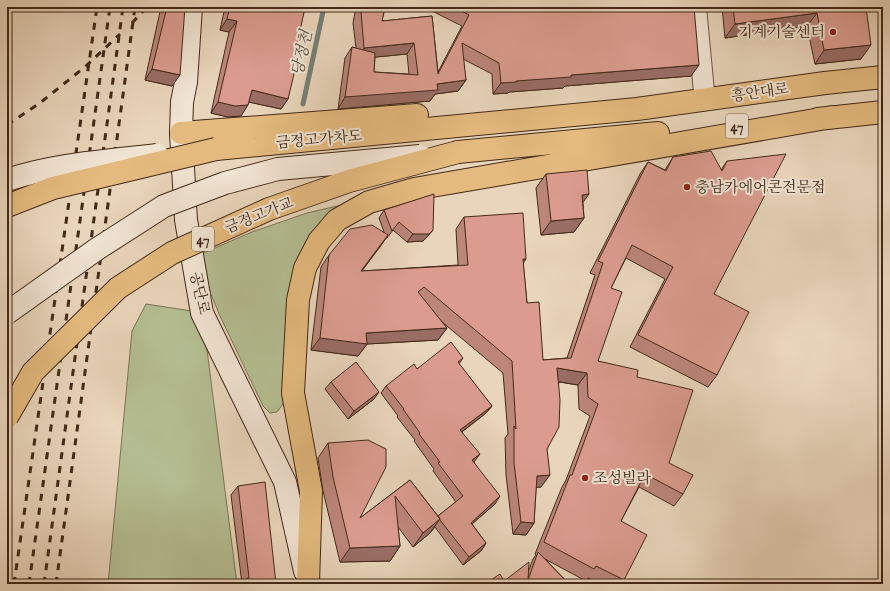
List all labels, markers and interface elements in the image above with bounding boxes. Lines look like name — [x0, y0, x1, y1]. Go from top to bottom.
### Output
place label: 기계기술센터 — [738, 23, 825, 42]
water label: 당정천 — [288, 27, 318, 78]
marker: 기계기술센터 — [828, 27, 838, 37]
street label: 흥안대로 — [730, 79, 791, 106]
road number: 47 — [726, 114, 748, 138]
street label: 금정고가차도 — [275, 126, 364, 153]
place label: 충남카에어콘전문점 — [695, 178, 825, 197]
marker: 충남카에어콘전문점 — [682, 182, 692, 192]
street label: 금정고가교 — [222, 193, 297, 238]
road number: 47 — [192, 227, 214, 251]
street label: 공단로 — [185, 270, 214, 317]
place label: 조성빌라 — [593, 469, 651, 488]
marker: 조성빌라 — [580, 473, 590, 483]

